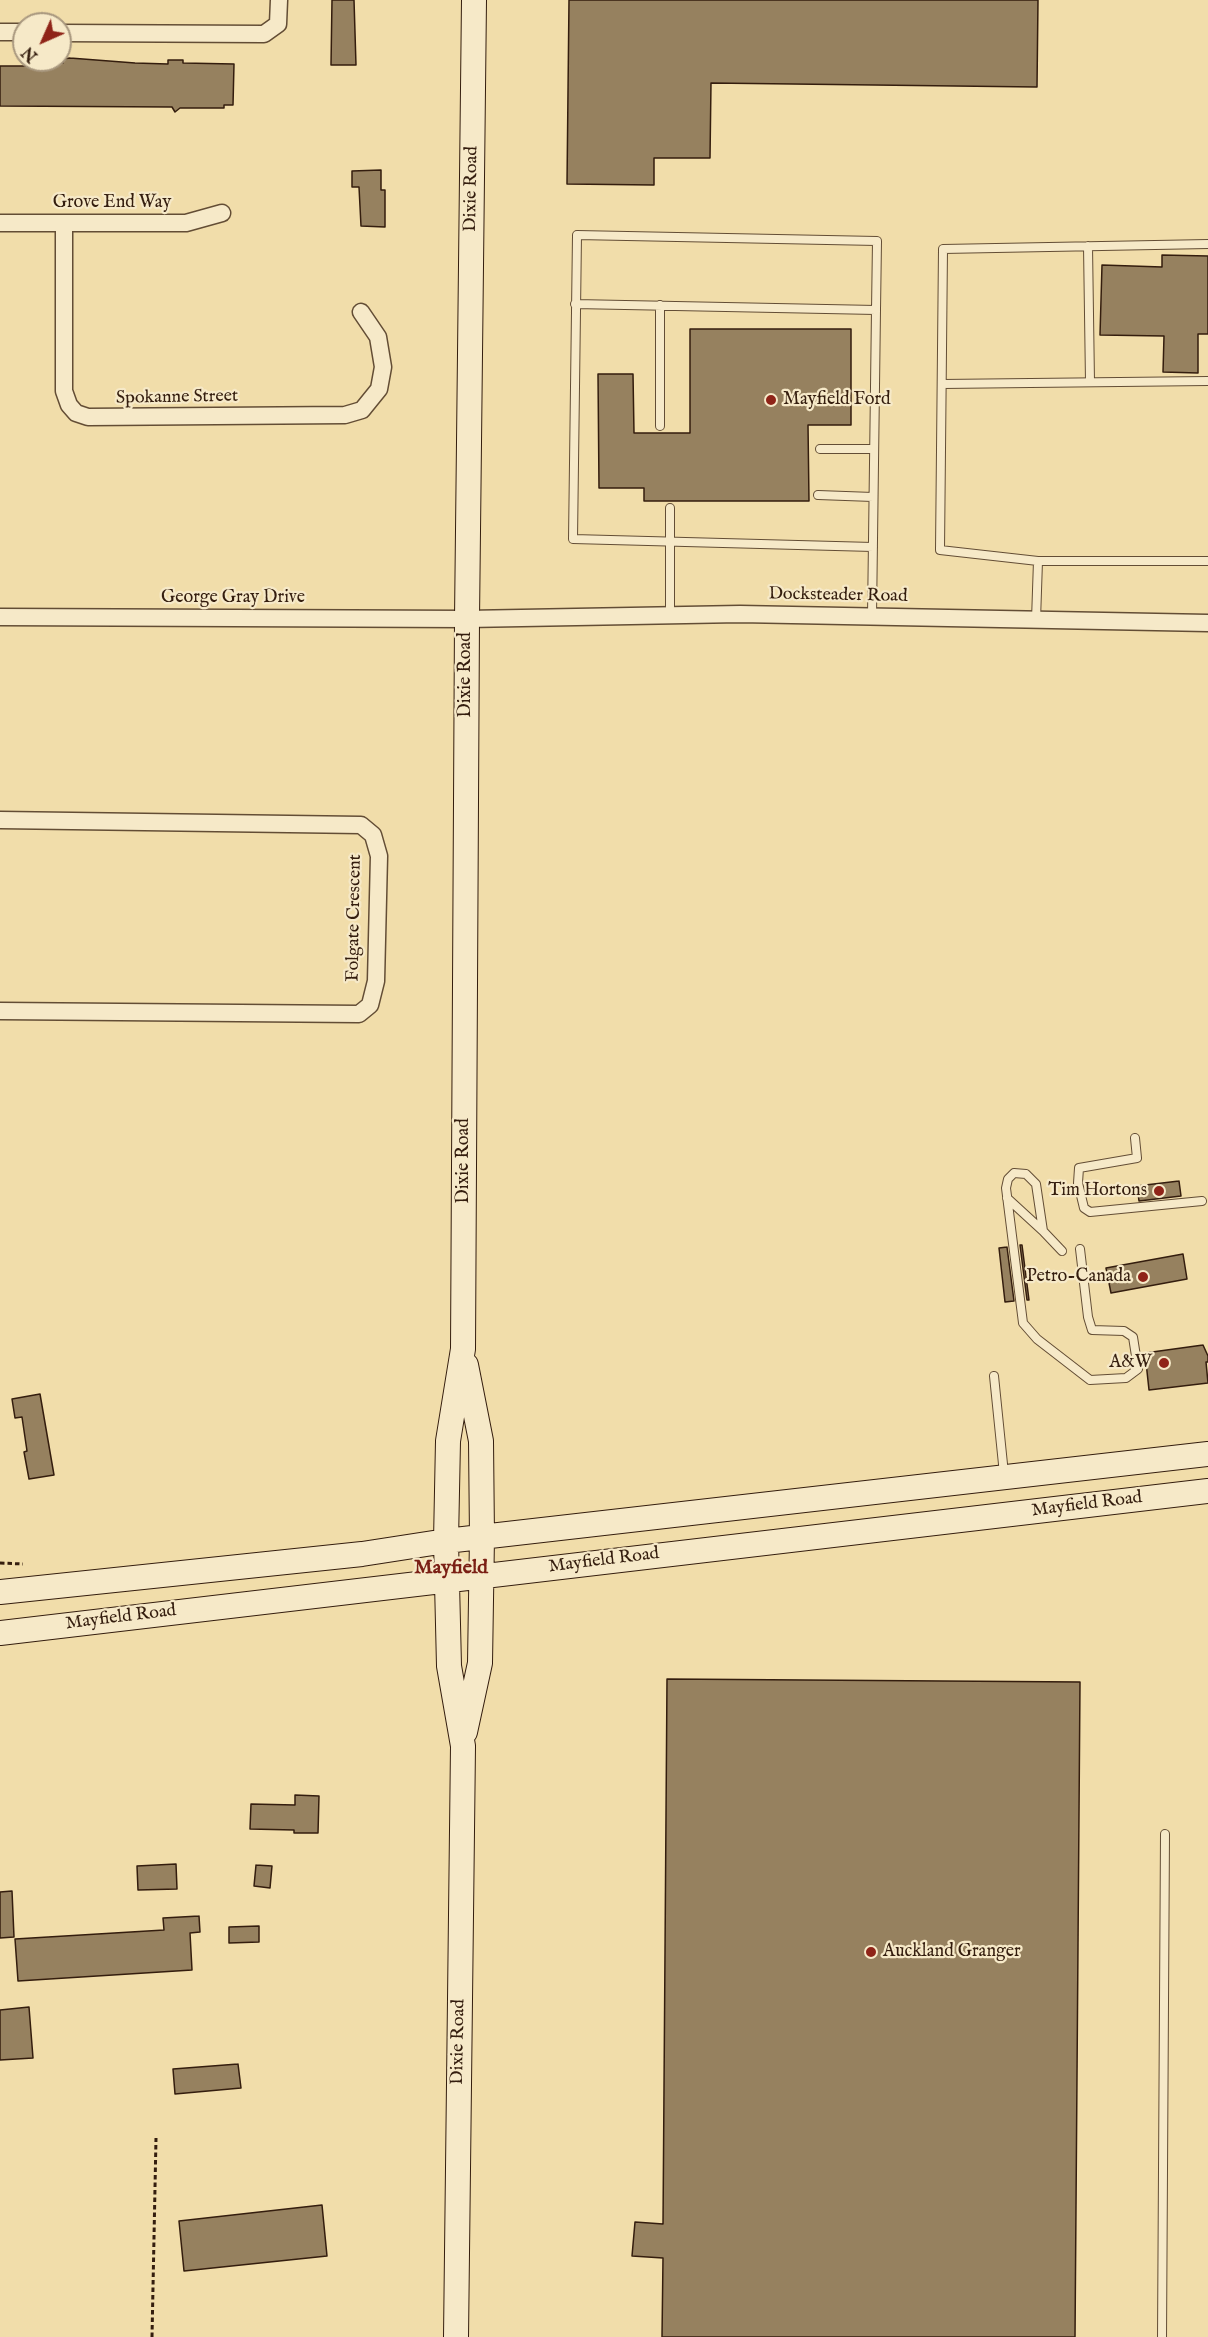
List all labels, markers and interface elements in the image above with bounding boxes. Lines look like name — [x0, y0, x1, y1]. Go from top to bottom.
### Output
north arrow — [12, 12, 72, 72]
text: N — [19, 41, 43, 65]
street label: Dixie Road — [460, 146, 484, 232]
street label: Grove End Way — [53, 192, 171, 214]
street label: Spokanne Street — [116, 386, 238, 410]
place label: Mayfield Ford — [783, 389, 891, 411]
marker: Mayfield Ford — [764, 393, 778, 407]
street label: Docksteader Road — [768, 584, 908, 608]
street label: George Gray Drive — [161, 587, 305, 609]
street label: Dixie Road — [455, 632, 477, 718]
street label: Folgate Crescent — [343, 854, 367, 982]
street label: Dixie Road — [453, 1118, 475, 1204]
place label: Tim Hortons — [1048, 1180, 1147, 1202]
marker: Tim Hortons — [1152, 1184, 1166, 1198]
place label: Petro-Canada — [1026, 1266, 1131, 1288]
marker: Petro-Canada — [1136, 1270, 1150, 1284]
place label: A&W — [1109, 1352, 1152, 1374]
marker: A&W — [1157, 1356, 1171, 1370]
street label: Mayfield Road — [1030, 1488, 1144, 1522]
street label: Mayfield Road — [547, 1544, 661, 1578]
district label: Mayfield — [414, 1557, 488, 1581]
street label: Mayfield Road — [64, 1601, 178, 1635]
place label: Auckland Granger — [883, 1941, 1021, 1963]
marker: Auckland Granger — [864, 1945, 878, 1959]
street label: Dixie Road — [447, 1999, 471, 2085]

